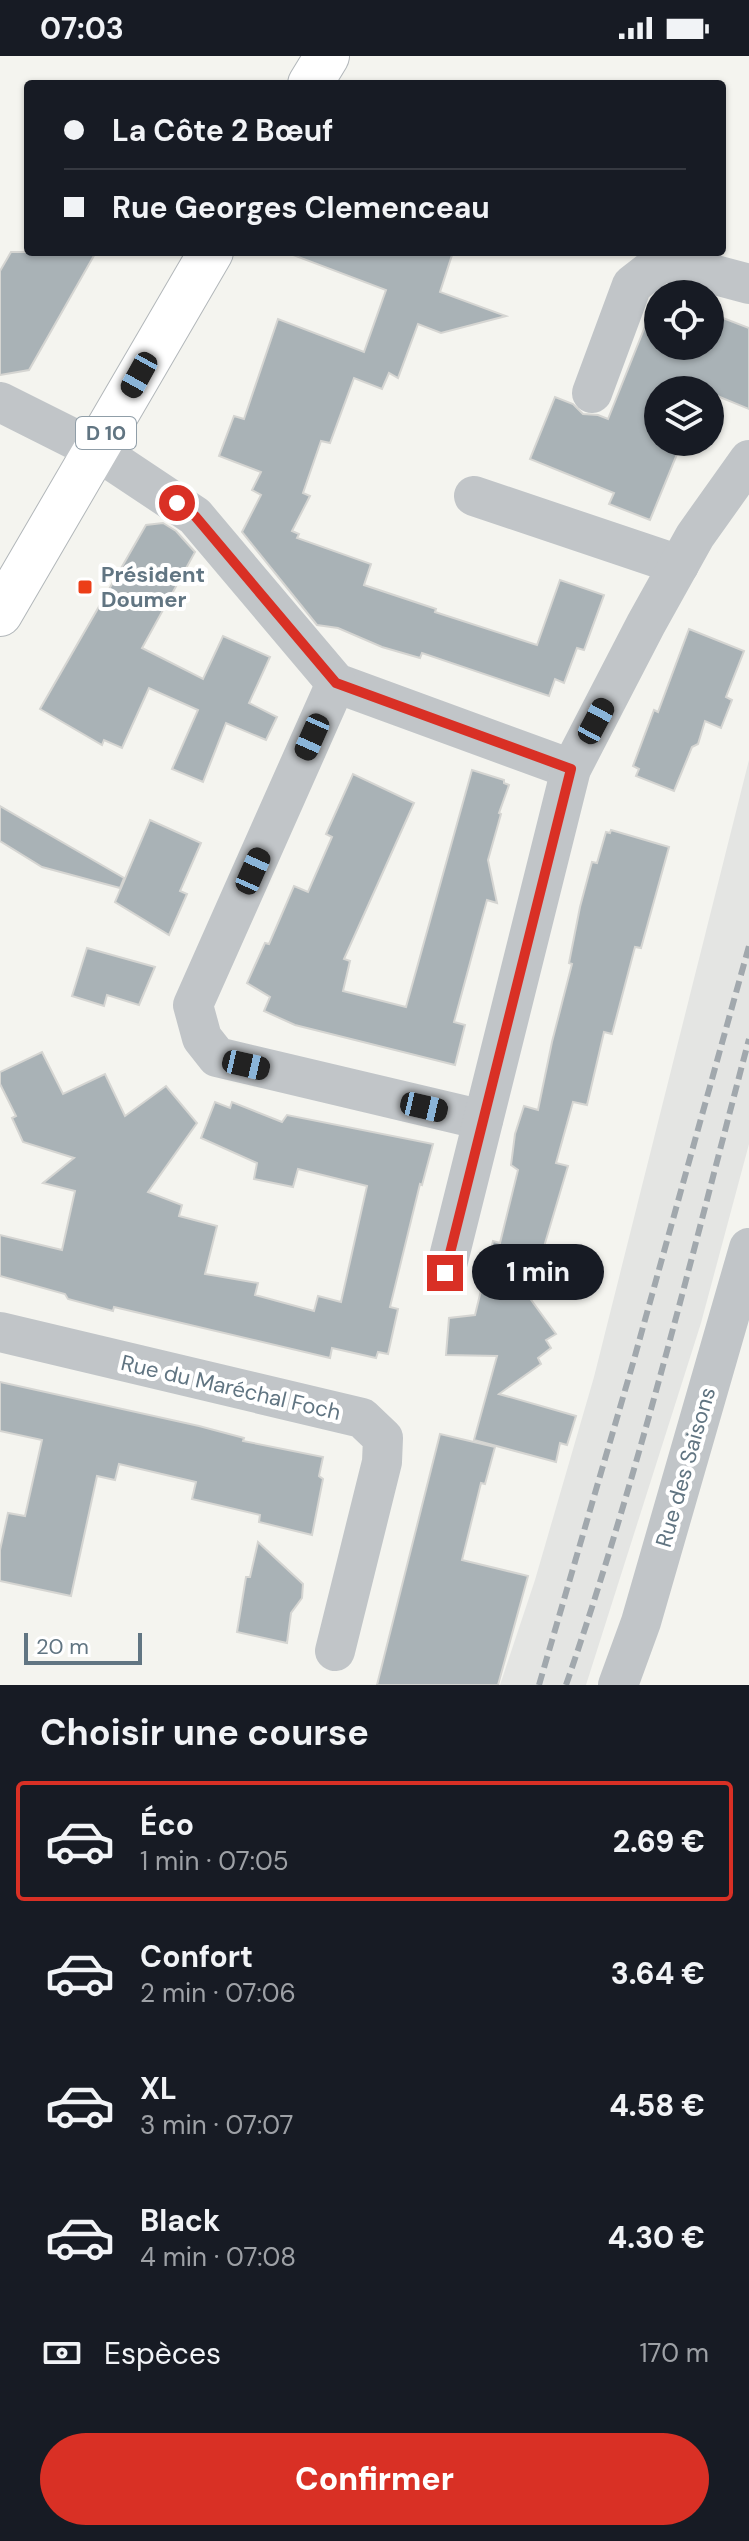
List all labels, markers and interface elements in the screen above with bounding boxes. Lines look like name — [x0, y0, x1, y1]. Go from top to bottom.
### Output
text: 07:03 — [40, 9, 124, 48]
text: La Côte 2 Bœuf — [112, 111, 333, 150]
text: Rue Georges Clemenceau — [112, 188, 490, 227]
map controls — [644, 280, 724, 456]
button: locate — [644, 280, 724, 360]
car — [117, 348, 161, 402]
button: layers — [644, 376, 724, 456]
road number: D 10 — [76, 417, 136, 449]
route start — [159, 485, 195, 521]
place label: Président Doumer — [101, 560, 205, 614]
marker: Président Doumer — [76, 578, 94, 596]
car — [574, 694, 618, 748]
car — [291, 710, 333, 764]
car — [232, 844, 274, 898]
car — [220, 1048, 272, 1082]
car — [398, 1090, 450, 1124]
callout: 1 min — [473, 1245, 605, 1301]
route end — [427, 1255, 463, 1291]
text: 1 min — [506, 1255, 570, 1289]
street label: Rue du Maréchal Foch — [118, 1348, 344, 1427]
street label: Rue des Saisons — [649, 1384, 722, 1550]
scale bar — [24, 1629, 142, 1665]
text: 20 m — [36, 1632, 89, 1661]
text: Choisir une course — [40, 1709, 369, 1756]
icon: car — [44, 1805, 116, 1877]
text: Éco — [140, 1805, 194, 1844]
text: 2.69 € — [613, 1822, 705, 1861]
text: 1 min · 07:05 — [140, 1844, 289, 1878]
icon: car — [44, 1937, 116, 2009]
text: Confort — [140, 1937, 253, 1976]
text: 3.64 € — [611, 1954, 705, 1993]
text: 2 min · 07:06 — [140, 1976, 296, 2010]
icon: car — [44, 2069, 116, 2141]
text: XL — [140, 2069, 177, 2108]
text: 4.58 € — [609, 2086, 705, 2125]
text: 3 min · 07:07 — [140, 2108, 293, 2142]
icon: car — [44, 2201, 116, 2273]
text: Black — [140, 2201, 220, 2240]
text: 4.30 € — [608, 2218, 705, 2257]
text: 4 min · 07:08 — [140, 2240, 296, 2274]
icon: cash — [40, 2331, 84, 2375]
text: Espèces — [104, 2334, 221, 2373]
text: 170 m — [640, 2336, 709, 2370]
button: Confirmer — [40, 2433, 709, 2525]

